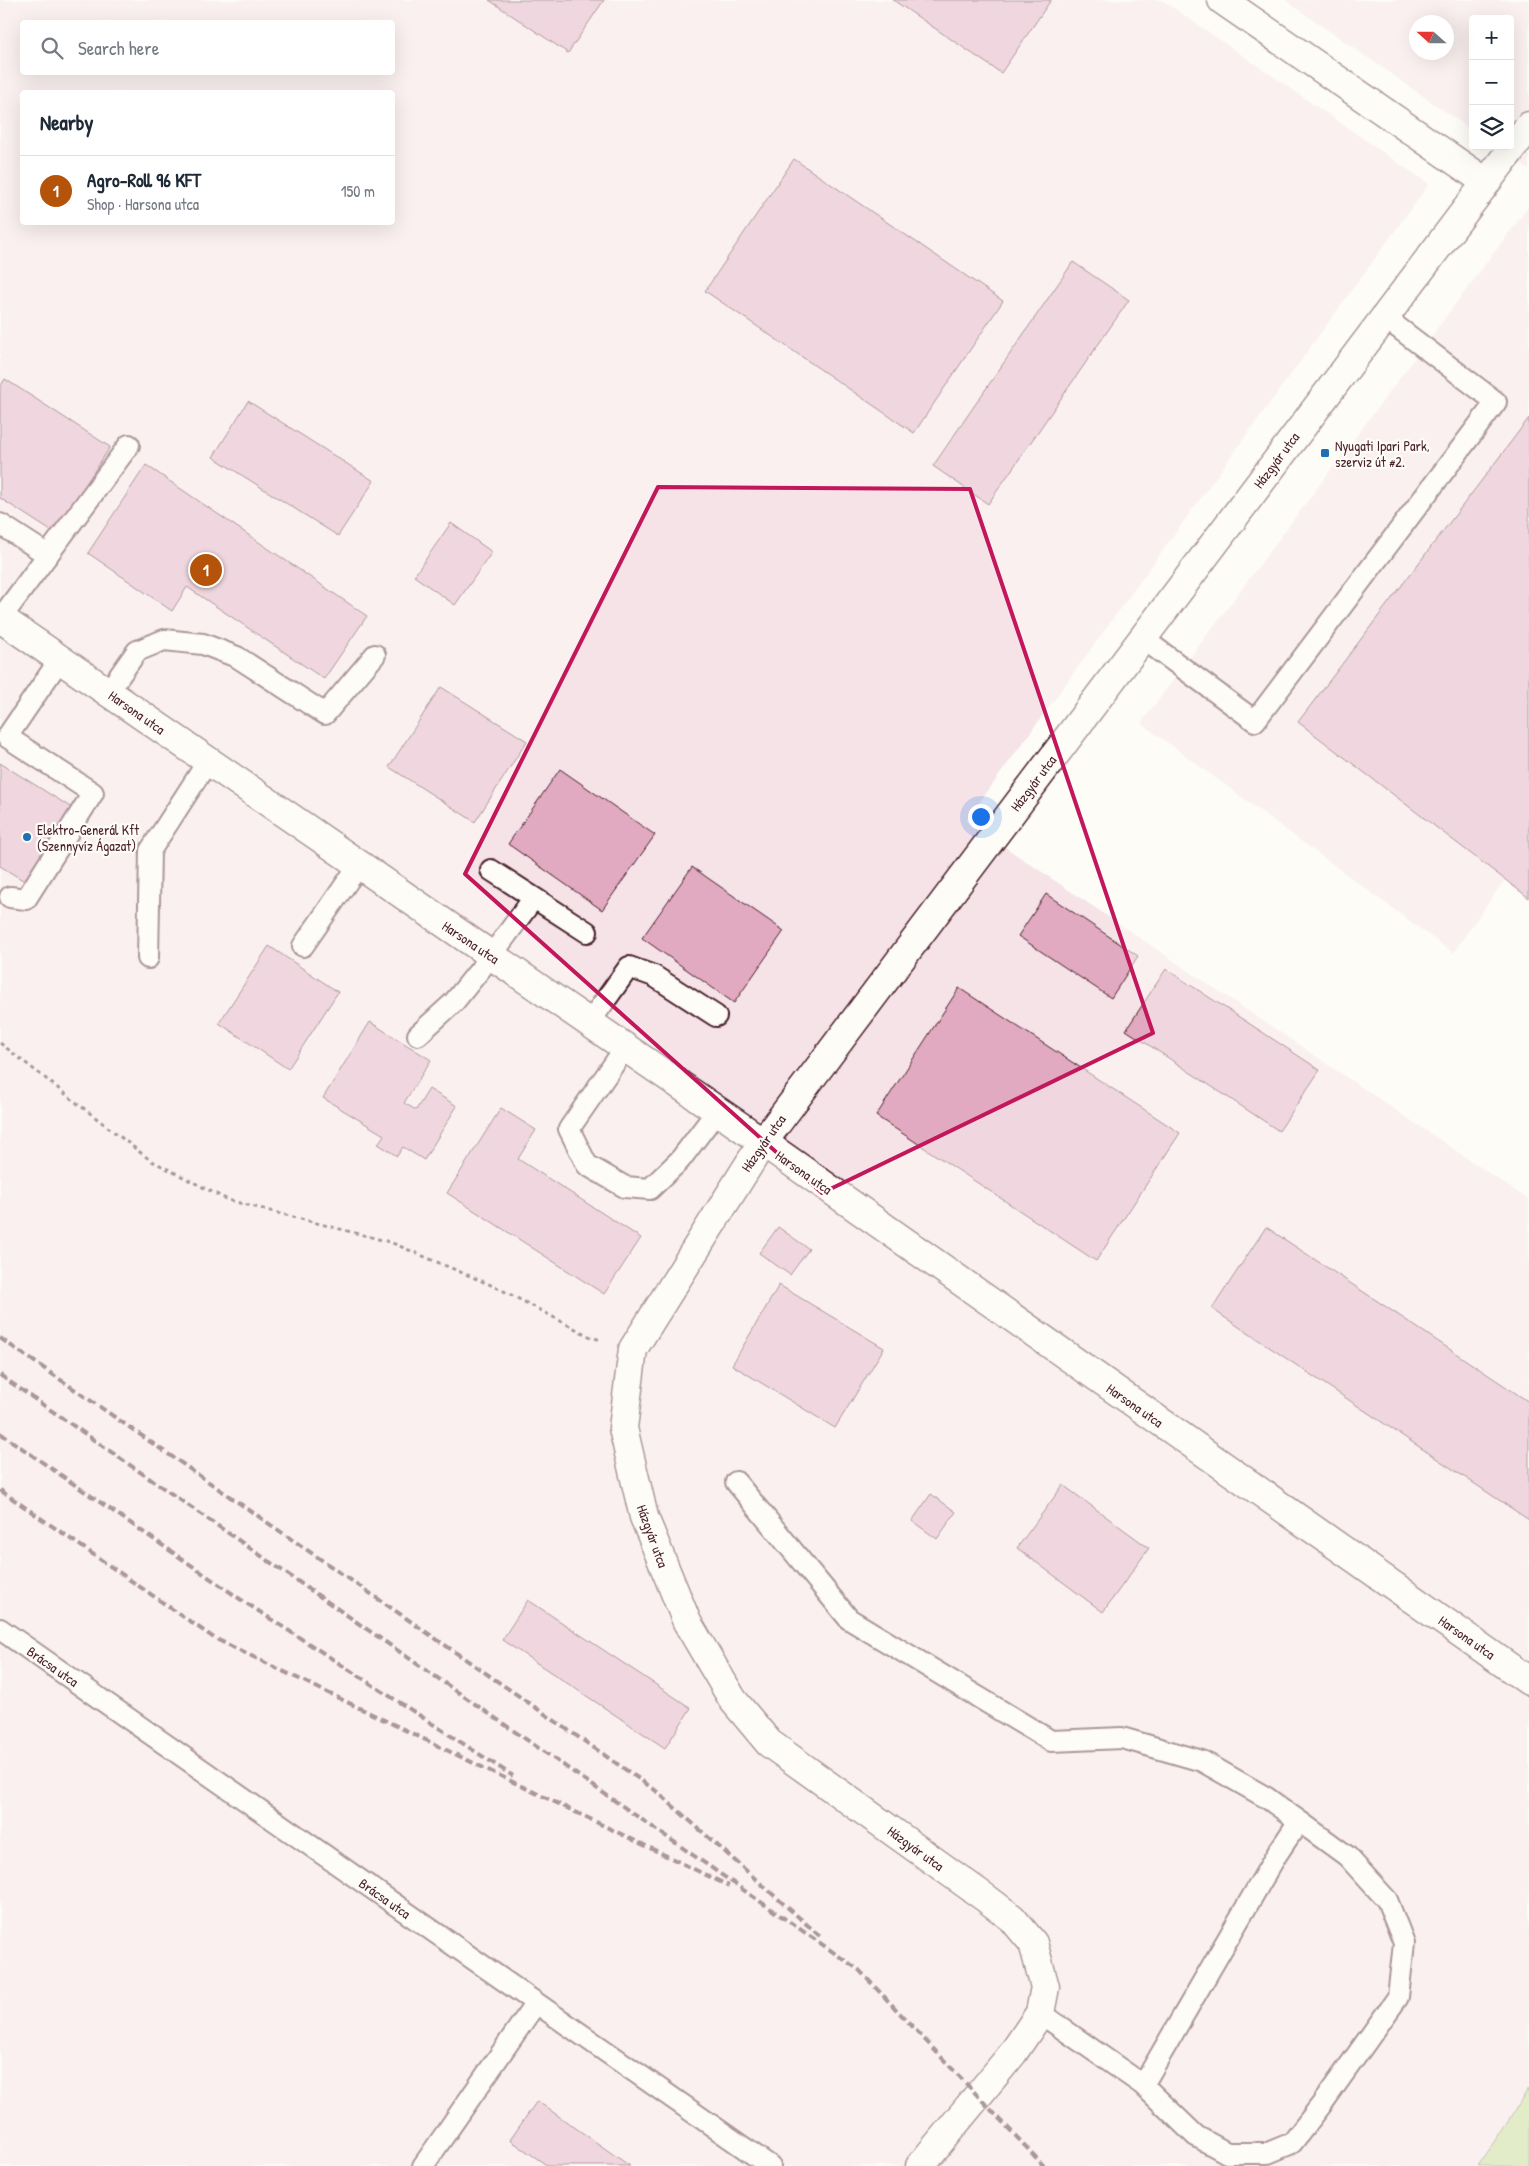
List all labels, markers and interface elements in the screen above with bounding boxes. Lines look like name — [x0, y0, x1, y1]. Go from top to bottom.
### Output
north arrow — [1409, 15, 1454, 60]
map controls — [1469, 15, 1514, 150]
button: + — [1469, 15, 1514, 60]
search box — [20, 20, 395, 75]
icon: search — [38, 34, 66, 62]
text: Search here — [78, 35, 159, 61]
button: − — [1469, 60, 1514, 105]
button: layers — [1469, 105, 1514, 150]
text: Nearby — [40, 108, 93, 137]
text: Agro-Roll 96 KFT — [87, 167, 201, 193]
text: 1 — [53, 180, 59, 202]
text: 150 m — [341, 180, 375, 202]
text: Shop · Harsona utca — [87, 193, 199, 215]
street label: Házgyár utca — [1249, 428, 1304, 493]
place label: Nyugati Ipari Park, szerviz út #2. — [1335, 436, 1430, 471]
marker: Nyugati Ipari Park, szerviz út #2. — [1319, 447, 1331, 459]
pin: 1 — [190, 551, 222, 589]
street label: Harsona utca — [105, 686, 169, 739]
street label: Házgyár utca — [1006, 751, 1061, 816]
your location — [968, 804, 994, 830]
place label: Elektro-Generál Kft (Szennyvíz Ágazat) — [37, 820, 139, 856]
marker: Elektro-Generál Kft (Szennyvíz Ágazat) — [21, 831, 33, 843]
street label: Harsona utca — [439, 916, 504, 968]
street label: Házgyár utca — [736, 1110, 791, 1176]
street label: Harsona utca — [772, 1146, 836, 1199]
street label: Harsona utca — [1103, 1379, 1167, 1432]
street label: Házgyár utca — [632, 1502, 673, 1571]
street label: Harsona utca — [1435, 1611, 1499, 1664]
street label: Brácsa utca — [23, 1641, 83, 1691]
street label: Házgyár utca — [883, 1821, 949, 1876]
street label: Brácsa utca — [355, 1873, 415, 1923]

